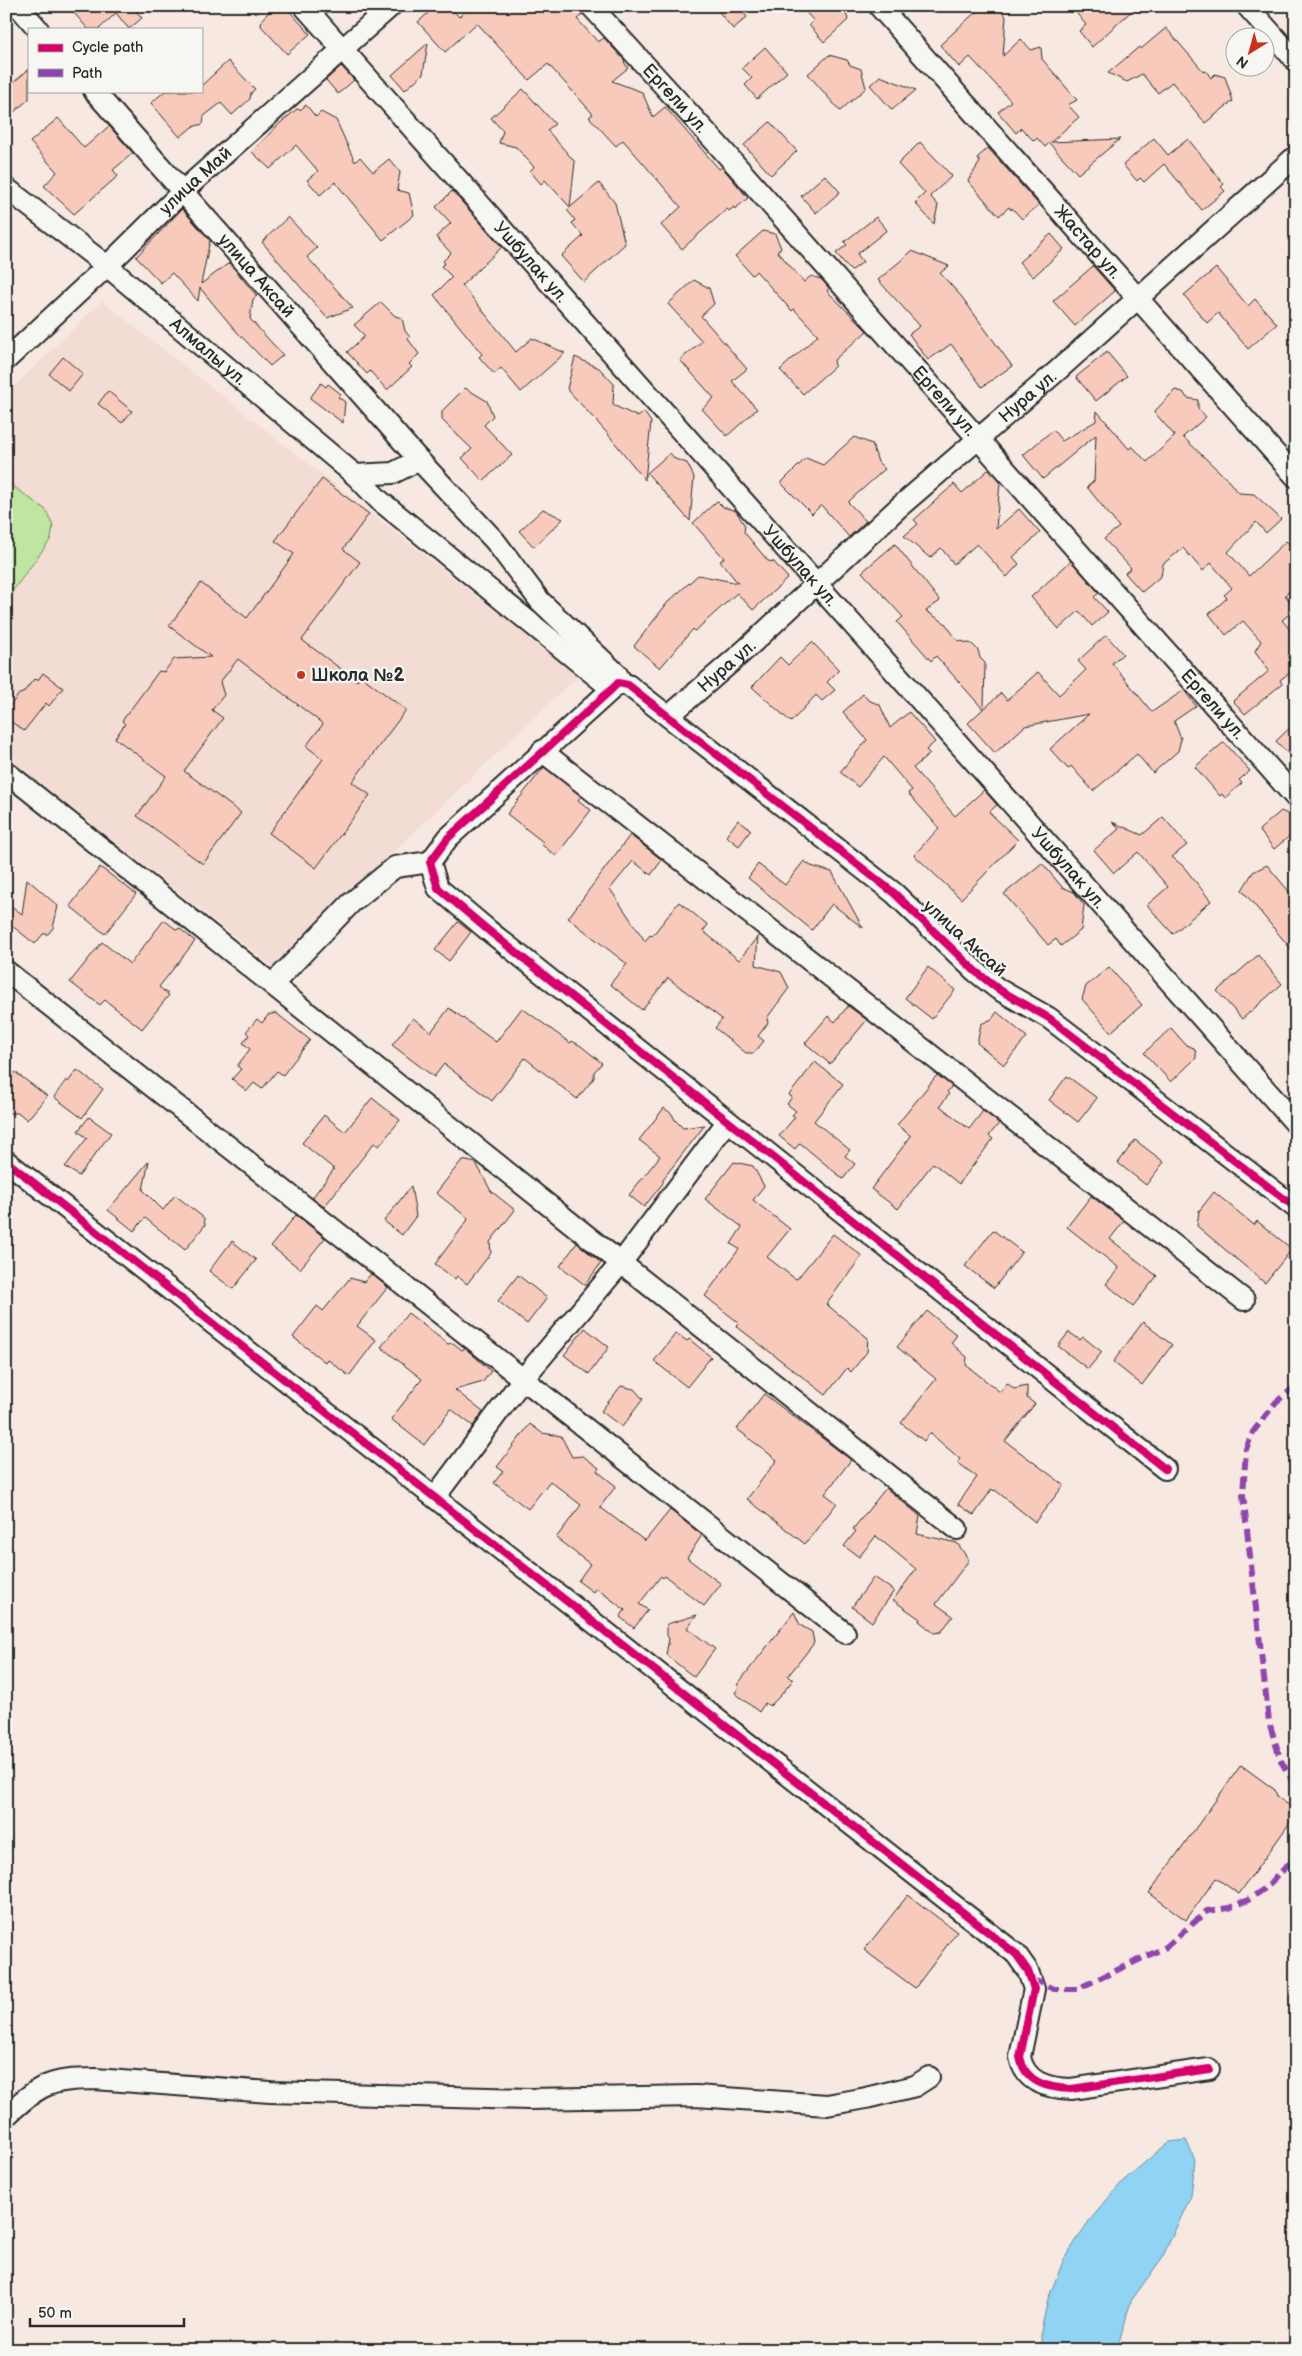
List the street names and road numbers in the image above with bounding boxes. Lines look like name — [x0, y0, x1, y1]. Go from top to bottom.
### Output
street label: Ергели ул. — [638, 60, 712, 137]
street label: улица Май — [155, 143, 236, 219]
street label: Жастар ул. — [1049, 201, 1125, 283]
street label: Ушбулак ул. — [489, 217, 572, 307]
street label: улица Аксай — [214, 230, 299, 322]
street label: Алмалы ул. — [165, 313, 251, 390]
street label: Ергели ул. — [908, 362, 981, 440]
street label: Нура ул. — [995, 366, 1061, 427]
street label: Ушбулак ул. — [759, 521, 842, 611]
street label: Нура ул. — [694, 636, 760, 697]
street label: Ергели ул. — [1176, 665, 1249, 744]
street label: Ушбулак ул. — [1027, 823, 1110, 913]
street label: улица Аксай — [919, 896, 1011, 981]

